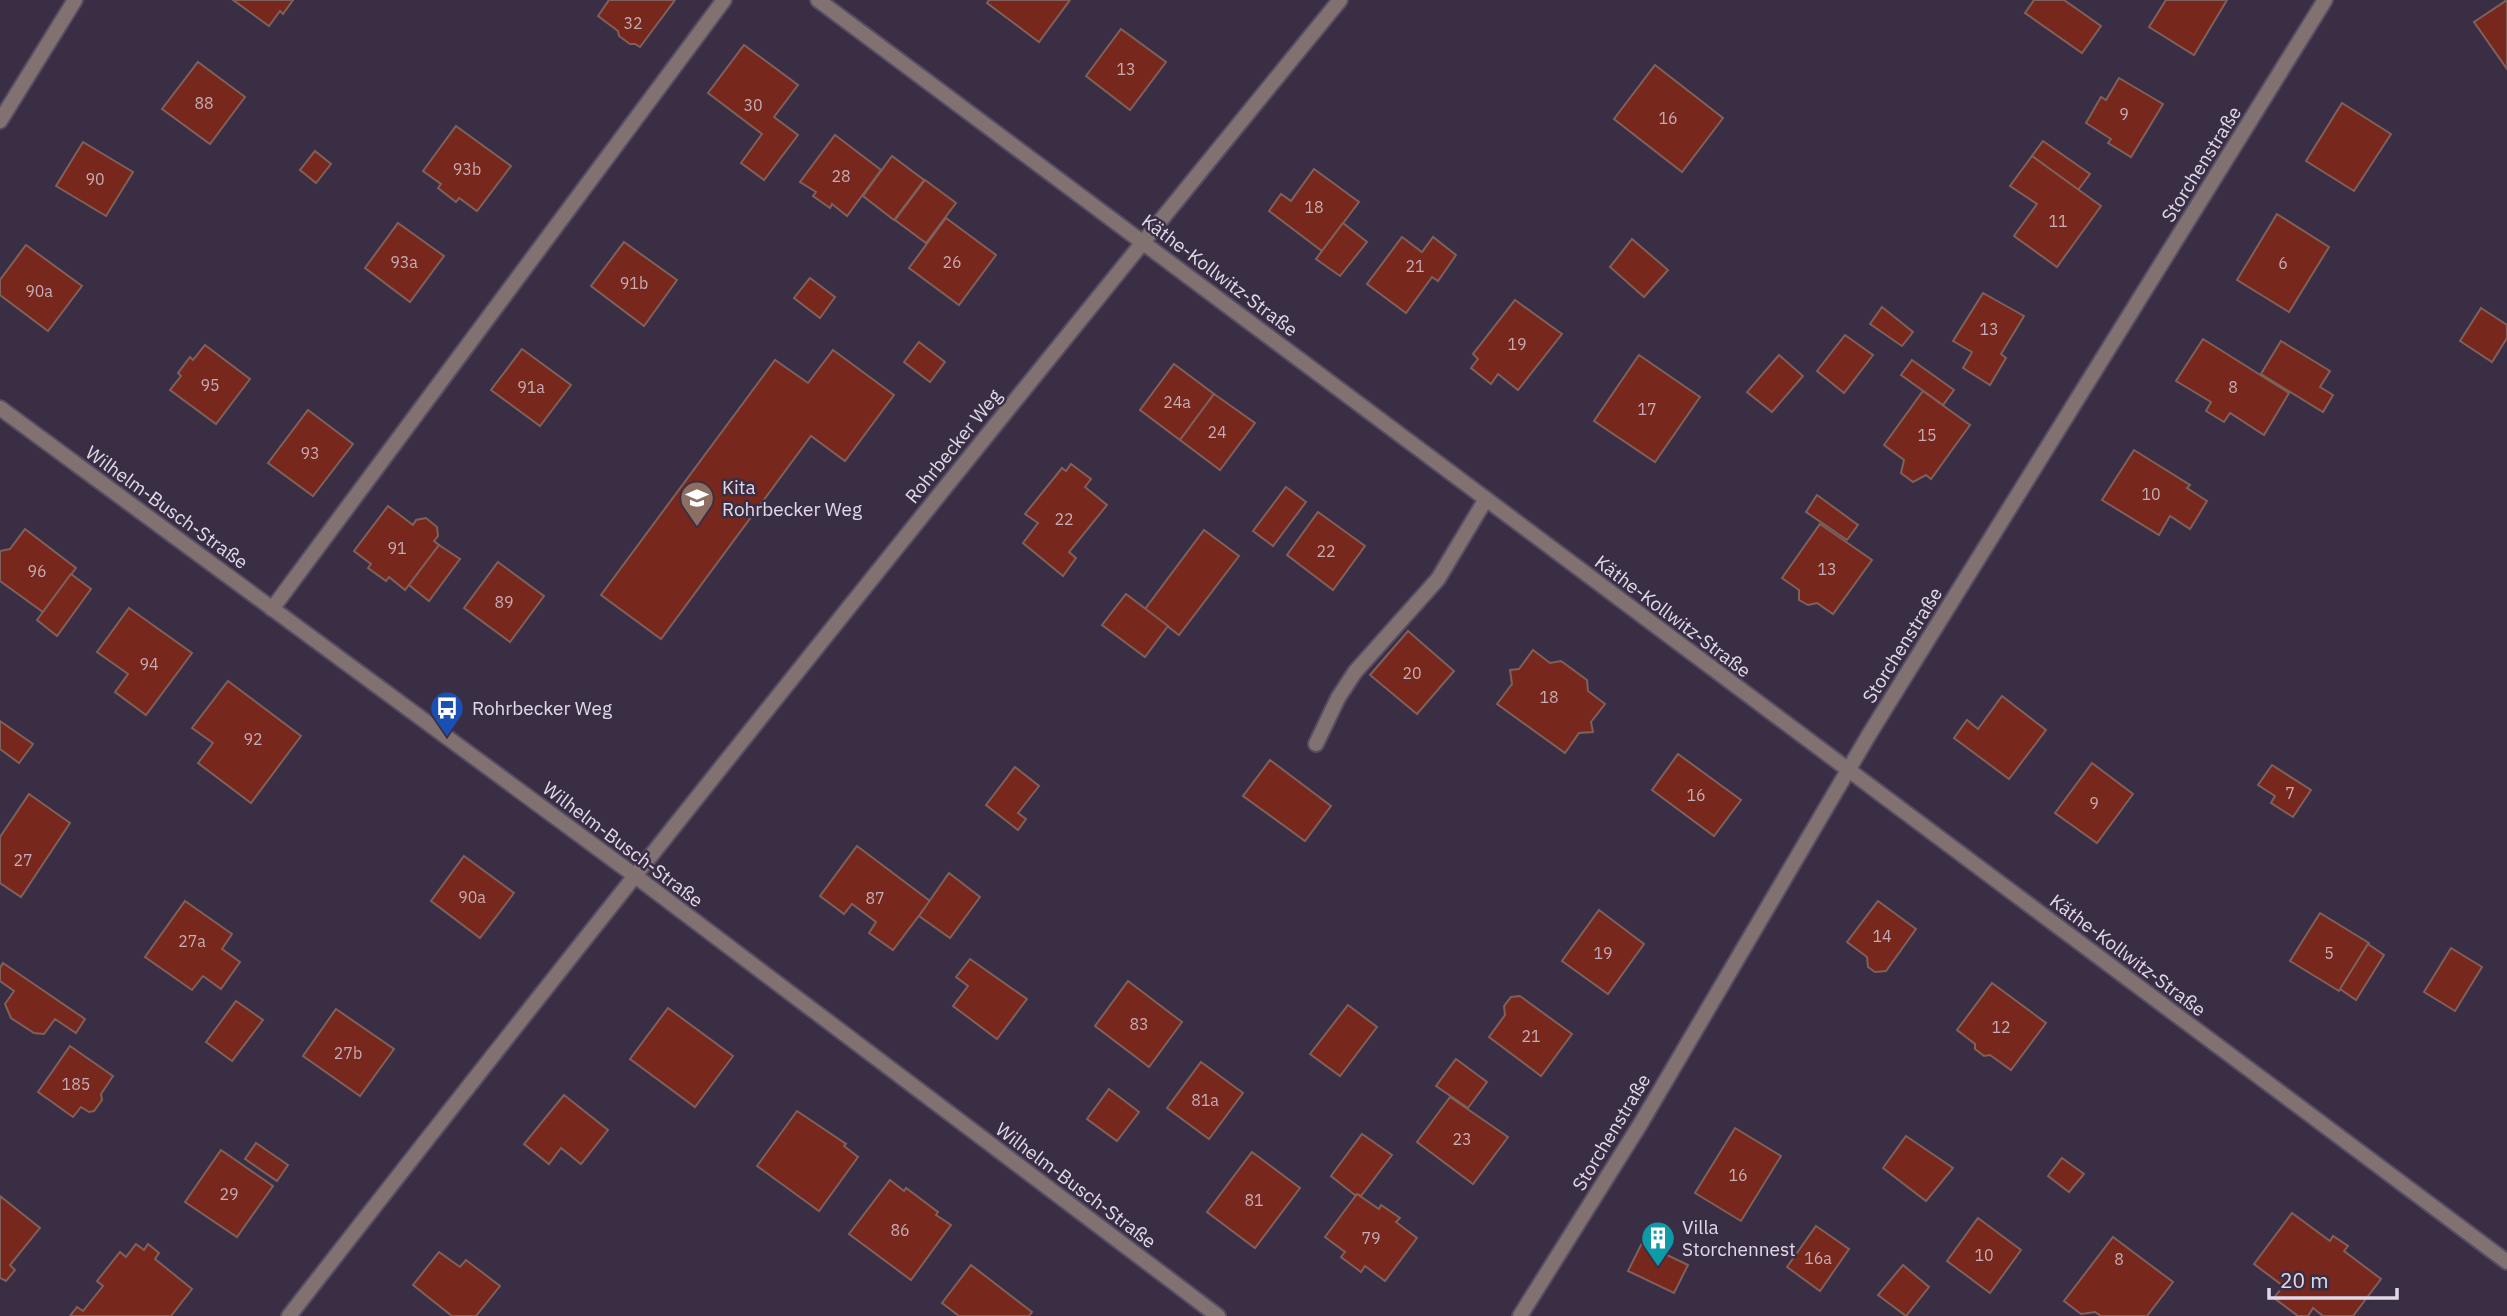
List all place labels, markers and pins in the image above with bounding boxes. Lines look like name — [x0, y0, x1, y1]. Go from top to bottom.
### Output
place label: Kita Rohrbecker Weg — [722, 475, 862, 521]
school or university icon: Kita Rohrbecker Weg — [678, 479, 716, 528]
bus stop icon: Rohrbecker Weg — [428, 689, 466, 738]
place label: Rohrbecker Weg — [472, 696, 612, 720]
place label: Villa Storchennest — [1682, 1215, 1796, 1261]
building icon: Villa Storchennest — [1639, 1219, 1677, 1268]

